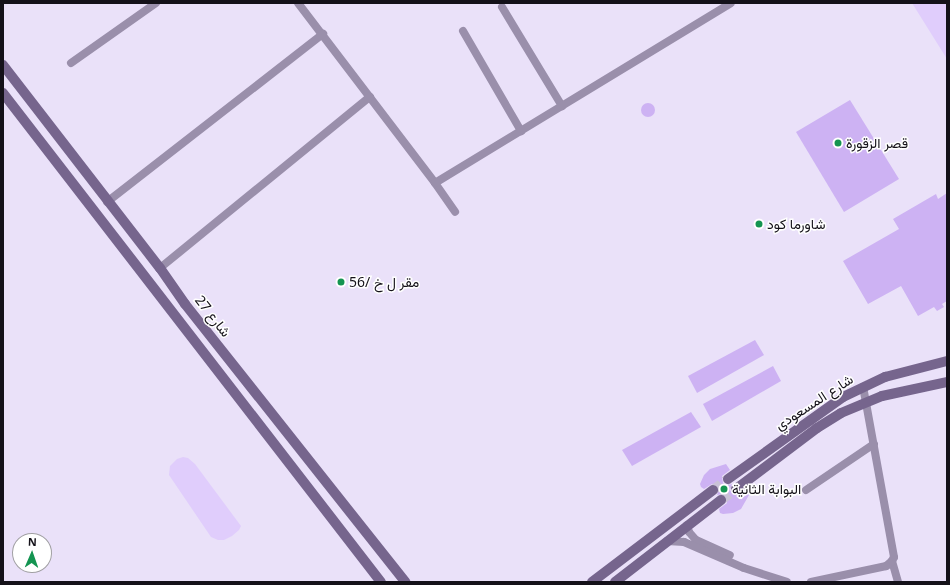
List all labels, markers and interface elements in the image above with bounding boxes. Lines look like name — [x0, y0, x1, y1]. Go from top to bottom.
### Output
place label: قصر الزقورة — [846, 135, 908, 151]
marker: قصر الزقورة — [833, 138, 843, 148]
place label: شاورما كود — [767, 216, 826, 232]
marker: شاورما كود — [754, 219, 764, 229]
place label: مقر ل خ /56 — [349, 274, 419, 290]
marker: مقر ل خ /56 — [336, 277, 346, 287]
street label: شارع 27 — [192, 292, 234, 340]
street label: شارع المسعودي — [772, 371, 856, 433]
place label: البوابة الثانية — [732, 481, 801, 497]
marker: البوابة الثانية — [719, 484, 729, 494]
north arrow — [12, 533, 52, 573]
text: N — [28, 534, 37, 549]

